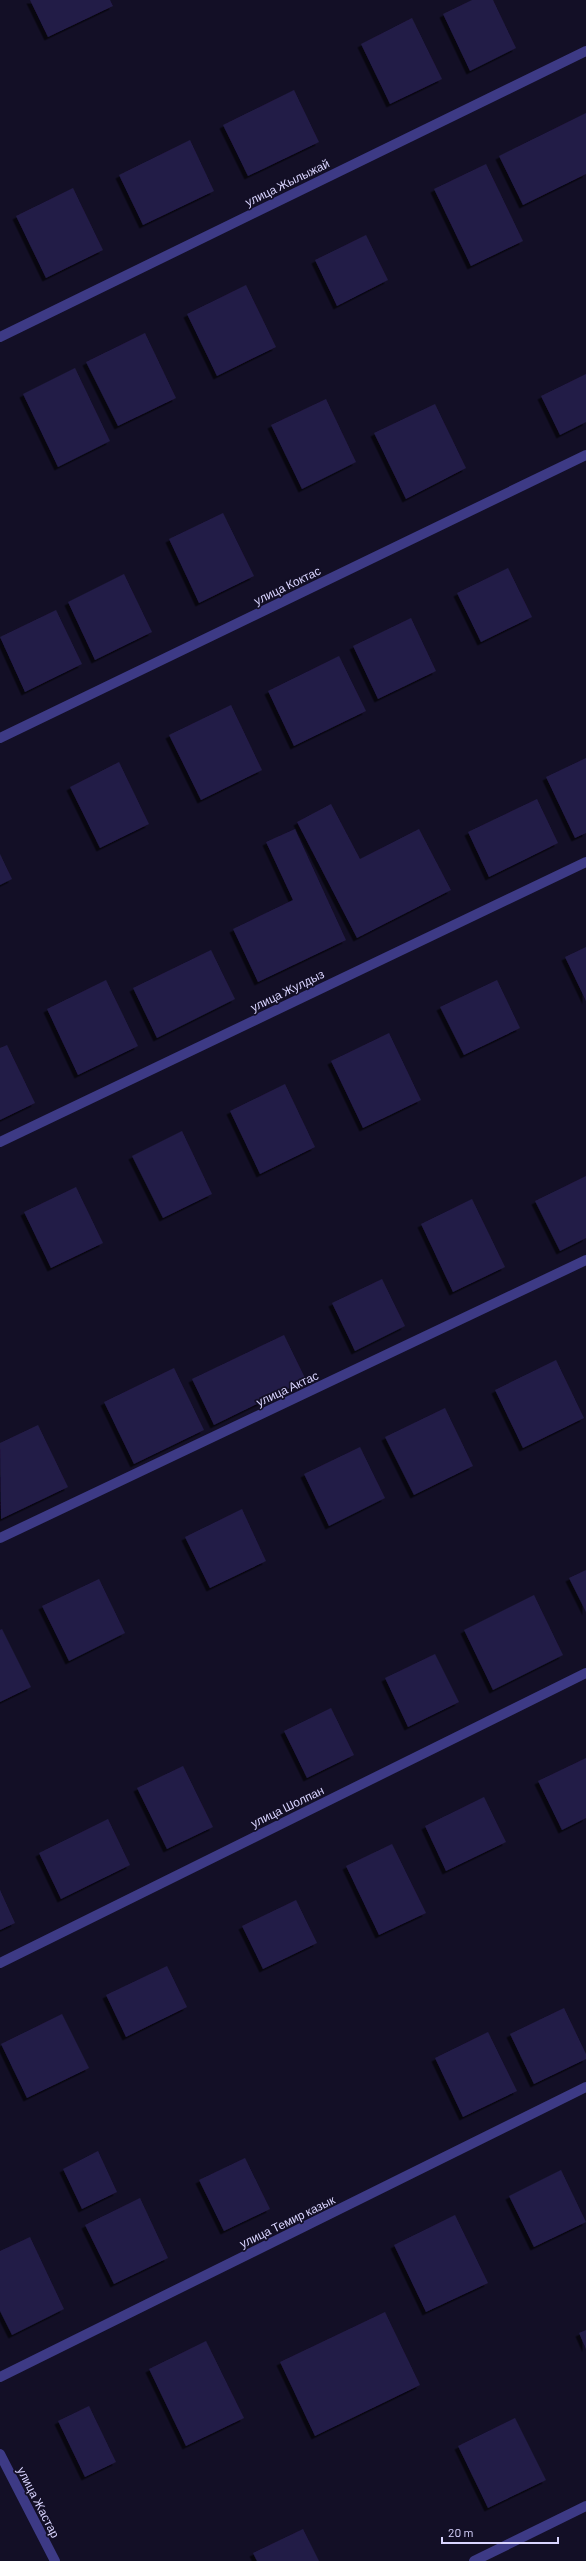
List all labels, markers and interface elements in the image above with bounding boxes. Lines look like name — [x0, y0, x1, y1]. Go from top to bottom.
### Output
street label: улица Жылыжай — [243, 156, 332, 209]
street label: улица Коктас — [251, 563, 323, 608]
street label: улица Жулдыз — [248, 966, 327, 1015]
street label: улица Актас — [254, 1368, 321, 1409]
street label: улица Шолпан — [248, 1782, 326, 1831]
street label: улица Темир казык — [237, 2192, 338, 2251]
street label: улица Жастар — [14, 2464, 63, 2541]
scale bar — [442, 2519, 558, 2545]
text: 20 m — [448, 2525, 474, 2539]

